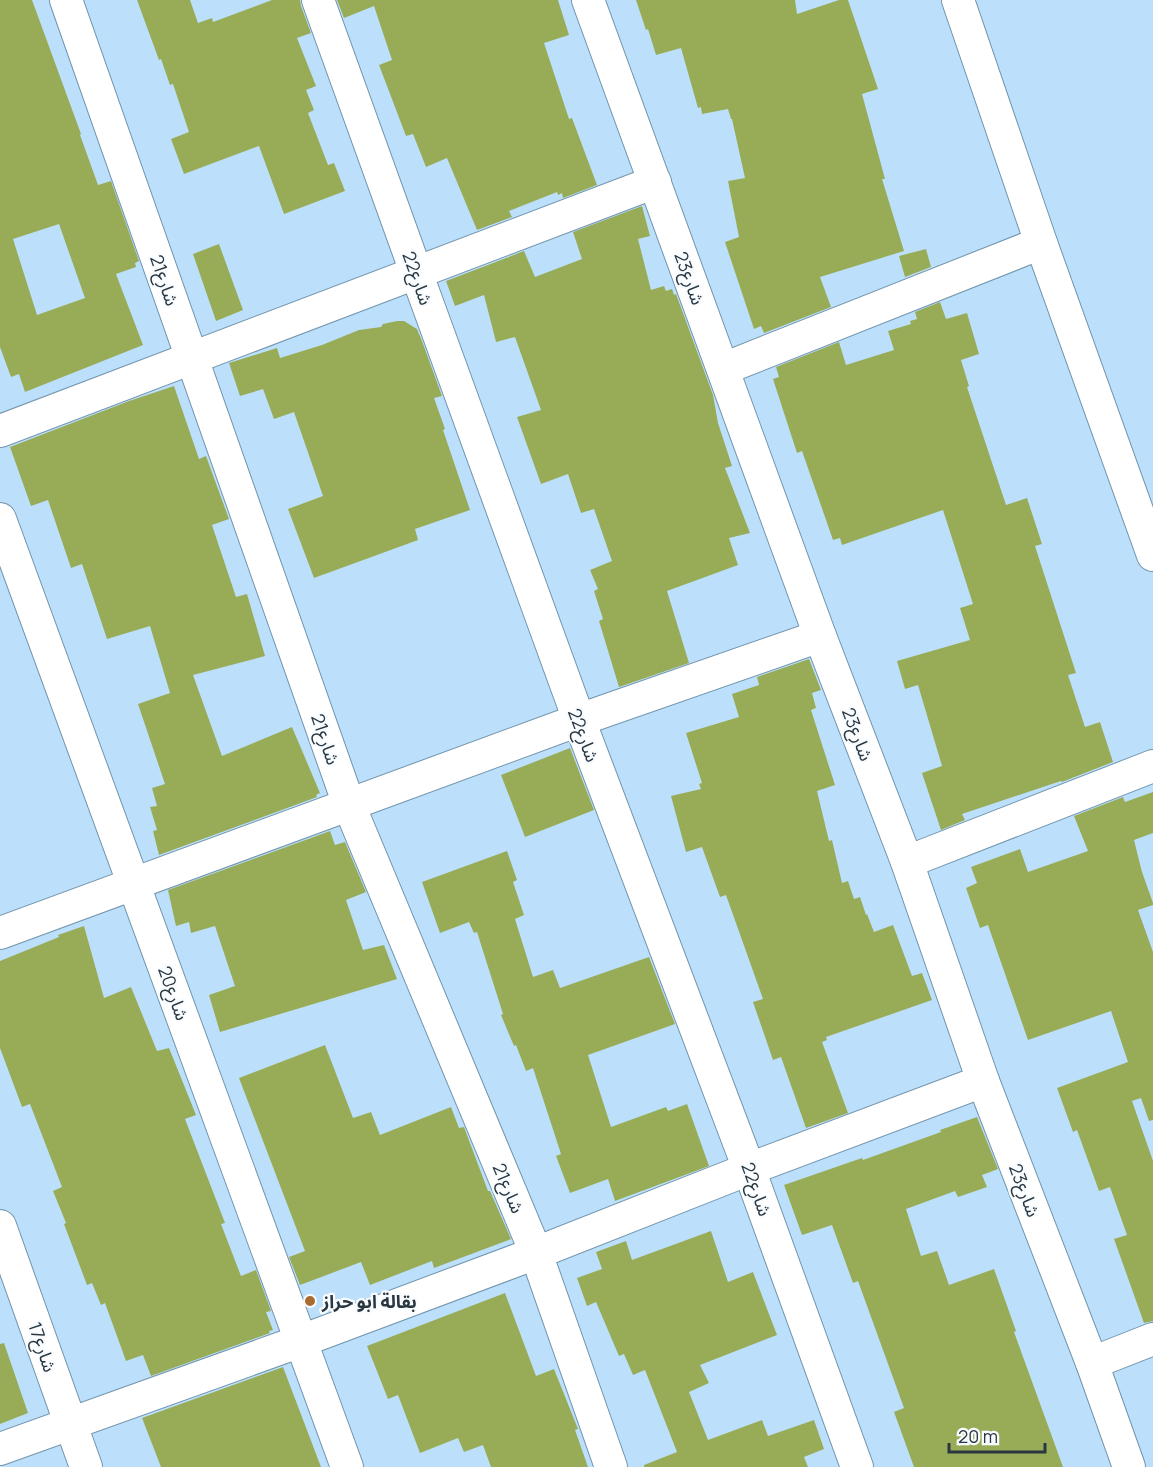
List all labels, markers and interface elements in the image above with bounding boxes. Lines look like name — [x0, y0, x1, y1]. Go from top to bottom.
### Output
street label: شارع22 — [394, 248, 439, 309]
street label: شارع23 — [666, 248, 711, 309]
street label: شارع21 — [142, 251, 185, 310]
street label: شارع23 — [834, 704, 879, 765]
street label: شارع22 — [560, 705, 605, 766]
street label: شارع21 — [303, 710, 346, 769]
street label: شارع20 — [150, 962, 195, 1025]
street label: شارع21 — [485, 1159, 530, 1218]
street label: شارع22 — [733, 1159, 778, 1220]
street label: شارع23 — [1001, 1160, 1046, 1221]
place label: بقالة ابو حراز — [321, 1289, 417, 1313]
marker: بقالة ابو حراز — [303, 1294, 317, 1308]
street label: شارع17 — [20, 1319, 63, 1376]
scale bar — [949, 1416, 1045, 1454]
text: 20 m — [958, 1424, 998, 1448]

